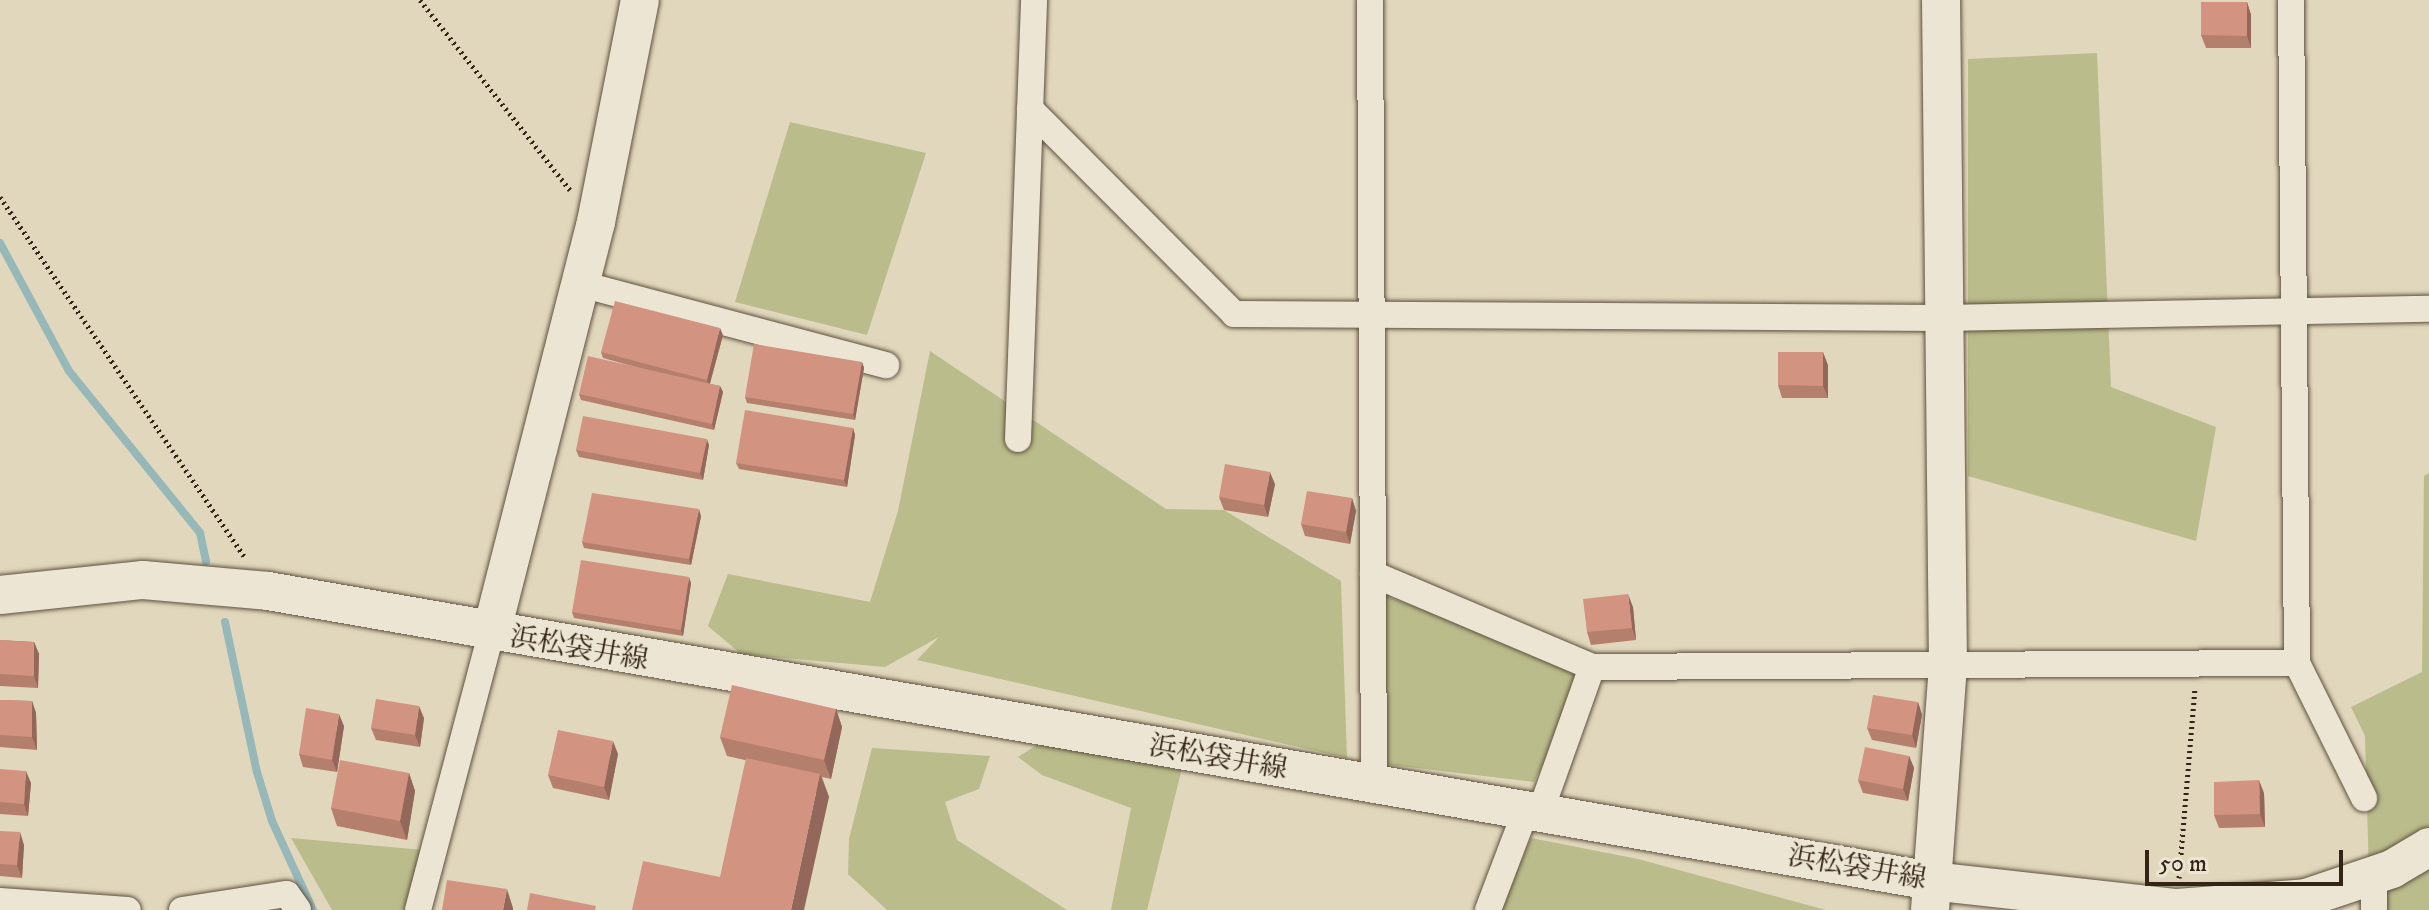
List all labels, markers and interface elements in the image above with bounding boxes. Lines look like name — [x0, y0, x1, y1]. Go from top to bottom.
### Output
street label: 浜松袋井線 — [507, 620, 651, 678]
street label: 浜松袋井線 — [1146, 729, 1290, 787]
scale bar — [2149, 834, 2347, 884]
street label: 浜松袋井線 — [1785, 839, 1929, 897]
text: 50 m — [2159, 849, 2207, 879]

